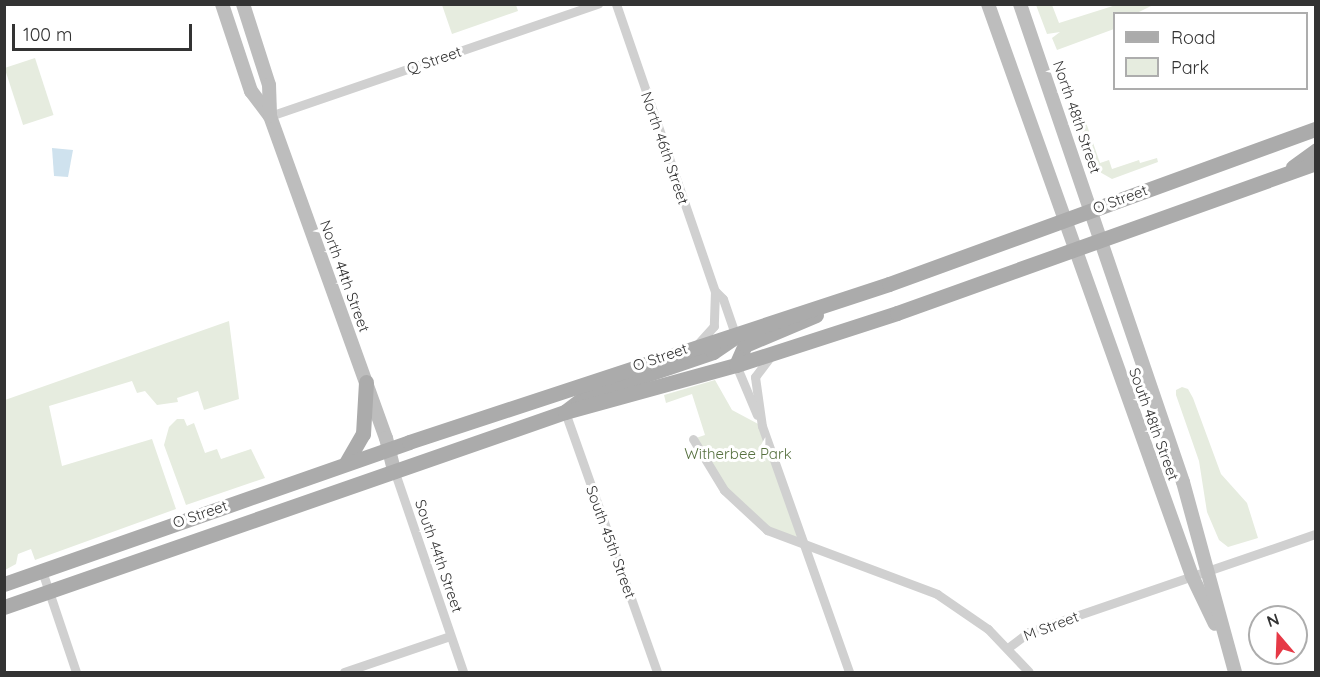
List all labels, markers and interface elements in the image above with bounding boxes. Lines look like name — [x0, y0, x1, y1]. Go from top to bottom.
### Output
scale bar — [15, 12, 195, 50]
legend — [1113, 12, 1308, 90]
text: 100 m — [23, 23, 72, 46]
text: Road — [1171, 26, 1216, 49]
street label: Q Street — [404, 42, 464, 78]
text: Park — [1171, 56, 1209, 79]
street label: North 48th Street — [1049, 58, 1105, 176]
street label: North 46th Street — [637, 89, 693, 207]
street label: O Street — [1090, 181, 1150, 217]
street label: North 44th Street — [316, 217, 374, 335]
street label: O Street — [630, 339, 690, 375]
street label: South 48th Street — [1125, 365, 1183, 483]
park label: Witherbee Park — [684, 445, 792, 463]
street label: South 45th Street — [582, 483, 640, 601]
street label: O Street — [170, 496, 230, 532]
street label: South 44th Street — [411, 497, 467, 615]
north arrow — [1248, 605, 1308, 665]
street label: M Street — [1021, 607, 1081, 645]
text: N — [1264, 609, 1282, 631]

